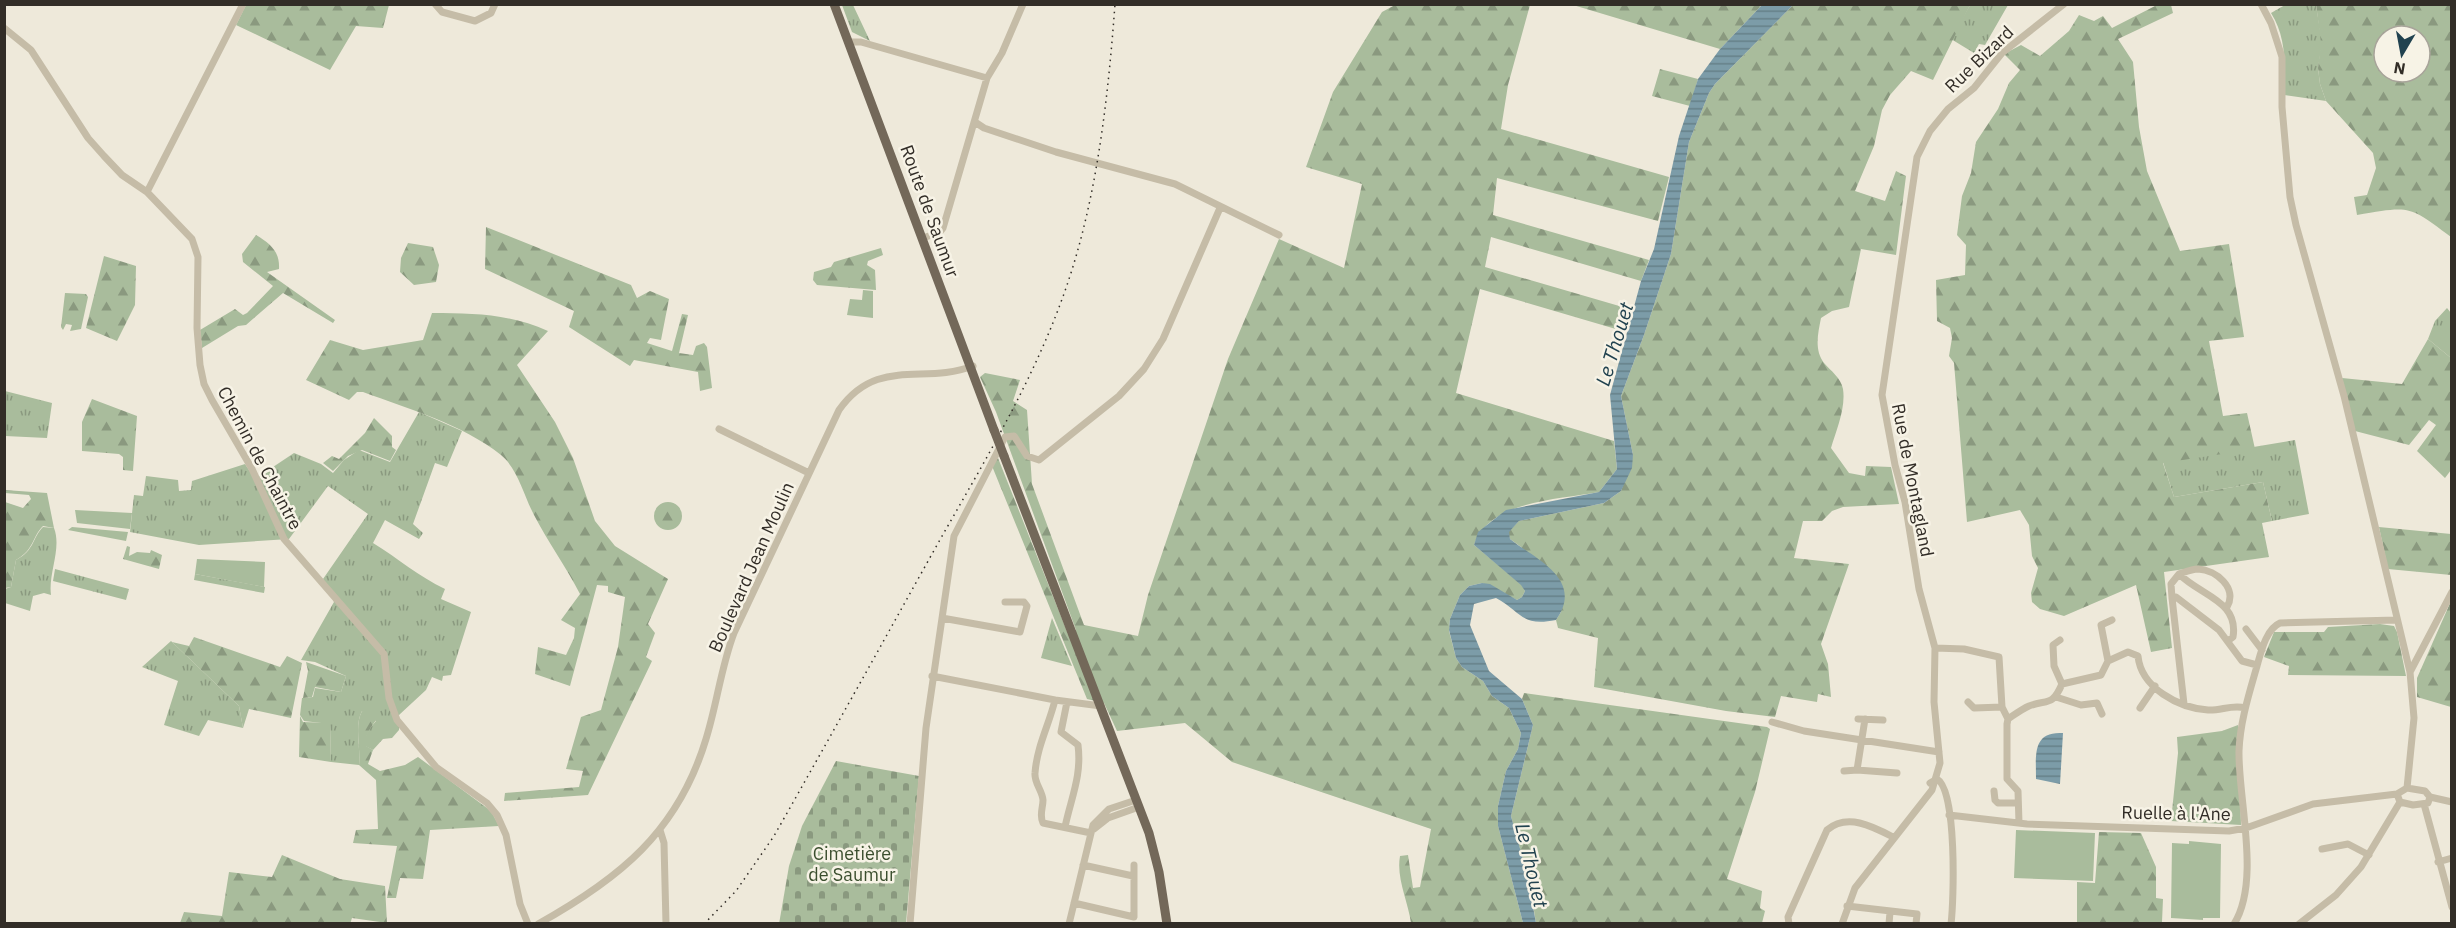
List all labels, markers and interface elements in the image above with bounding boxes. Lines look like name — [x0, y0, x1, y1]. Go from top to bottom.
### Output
street label: Rue Bizard — [1940, 20, 2018, 98]
north arrow — [2372, 24, 2432, 84]
text: N — [2392, 58, 2407, 80]
street label: Route de Saumur — [895, 142, 965, 281]
water label: Le Thouet — [1589, 299, 1640, 389]
street label: Chemin de Chaintre — [213, 382, 308, 534]
street label: Rue de Montagland — [1887, 401, 1939, 559]
street label: Boulevard Jean Moulin — [703, 478, 799, 656]
street label: Ruelle à l'Ane — [2121, 801, 2231, 825]
water label: Le Thouet — [1509, 820, 1555, 910]
park label: Cimetière de Saumur — [808, 842, 896, 886]

